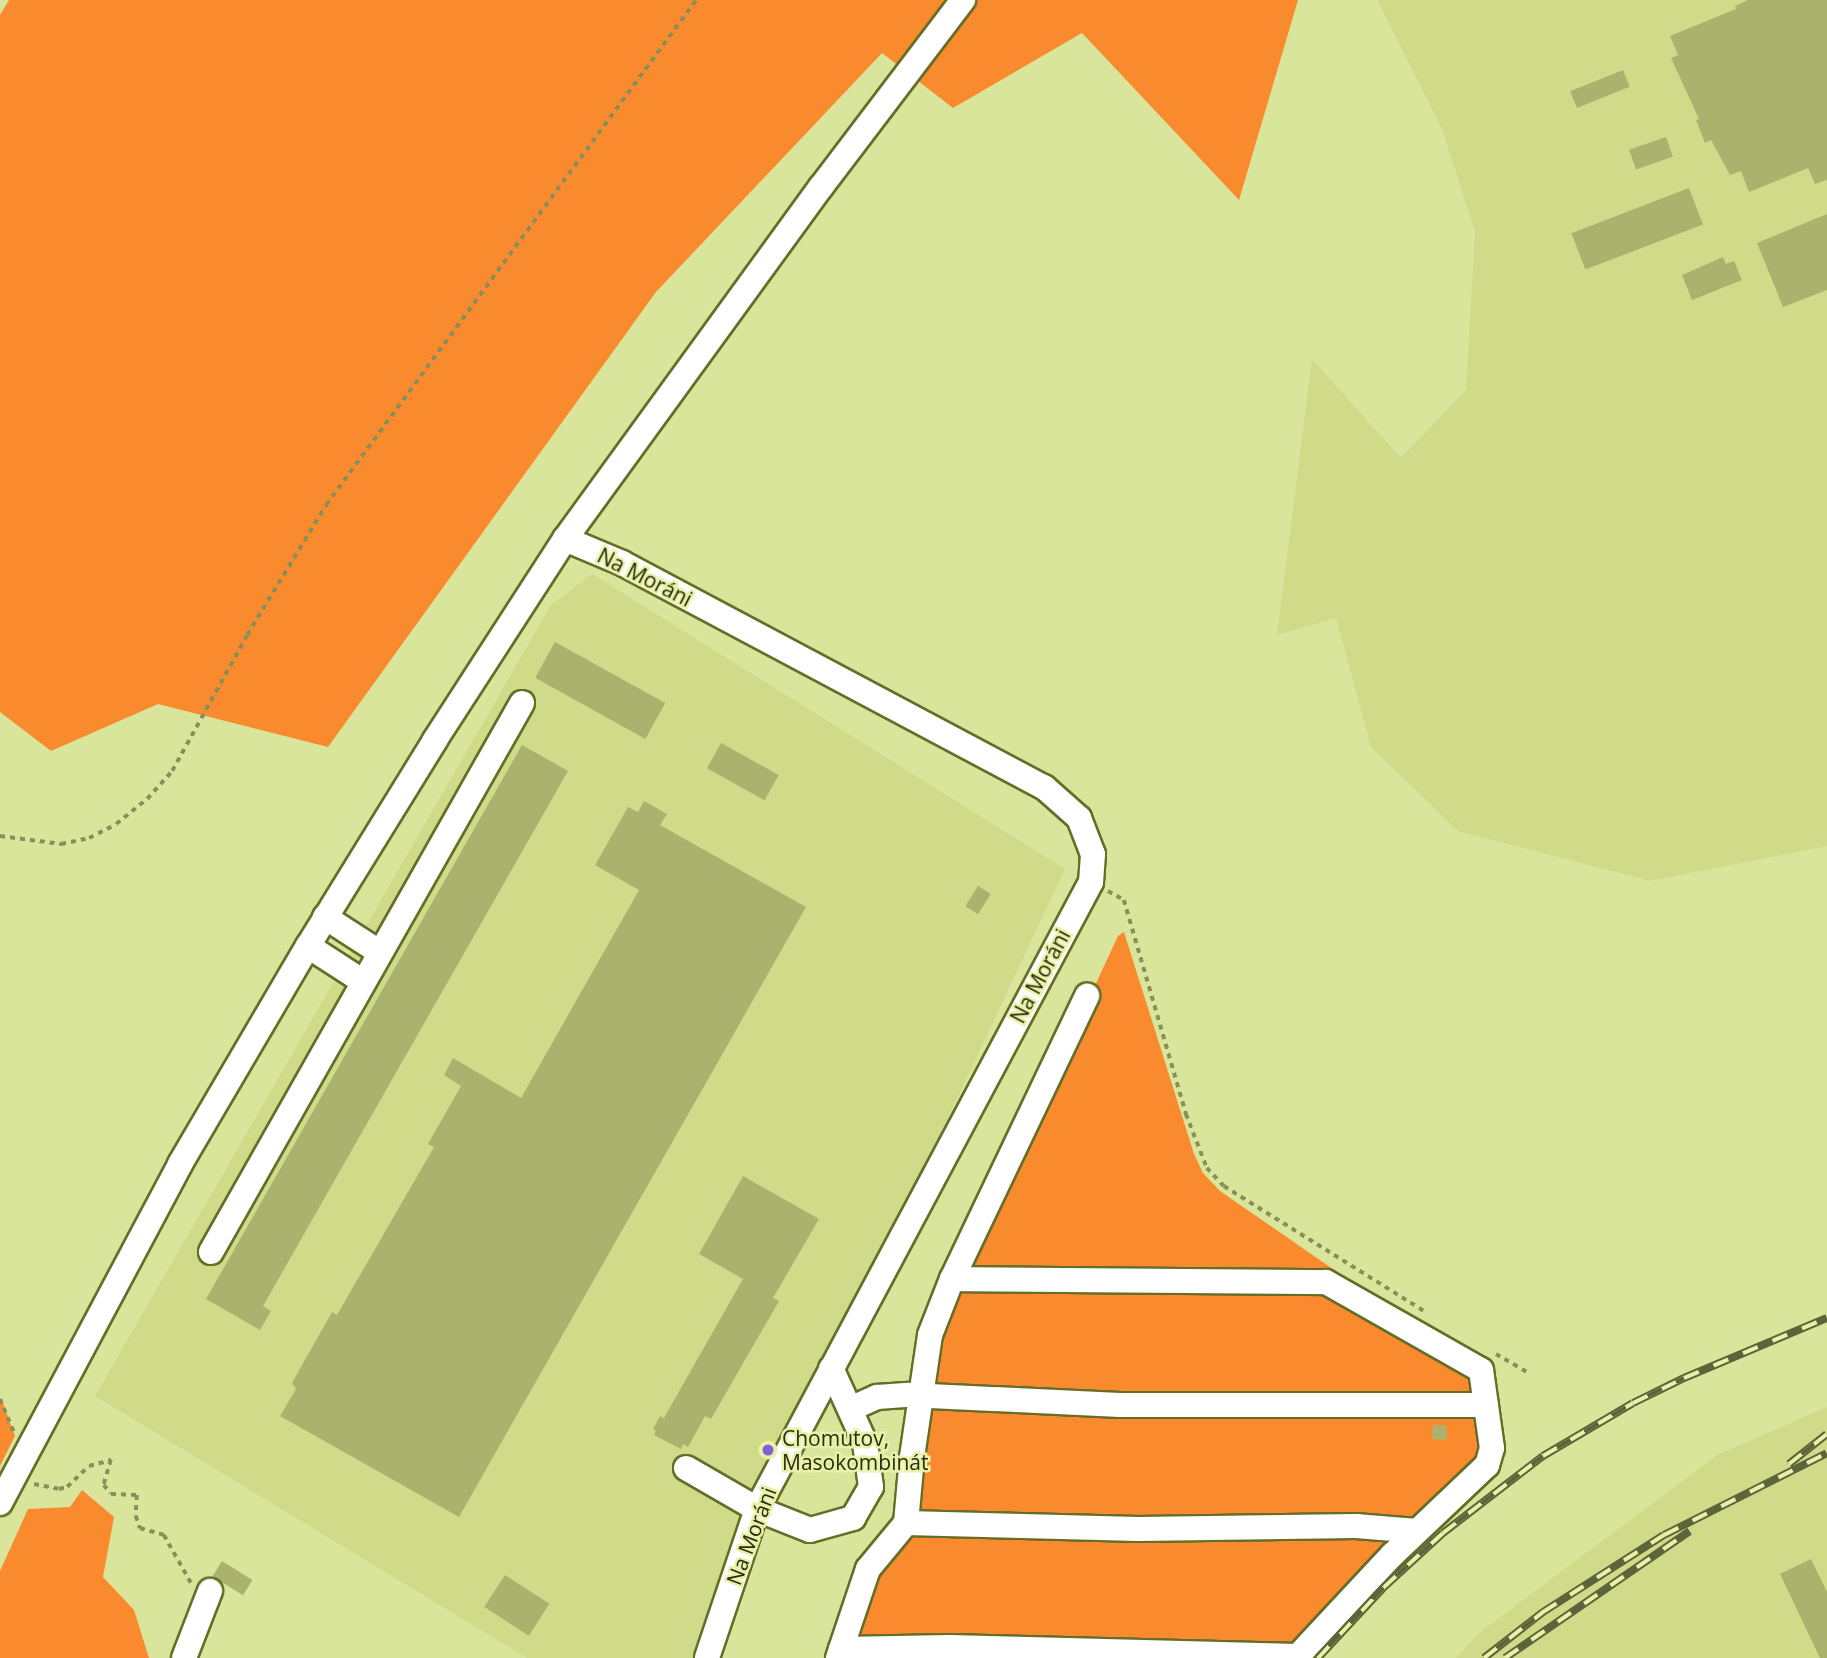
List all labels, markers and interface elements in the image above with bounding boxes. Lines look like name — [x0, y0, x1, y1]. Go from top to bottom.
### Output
street label: Na Moráni — [593, 542, 697, 612]
street label: Na Moráni — [1005, 925, 1075, 1027]
place label: Chomutov, Masokombinát — [782, 1425, 928, 1475]
marker: Chomutov, Masokombinát — [760, 1442, 776, 1458]
street label: Na Moráni — [721, 1483, 781, 1589]

